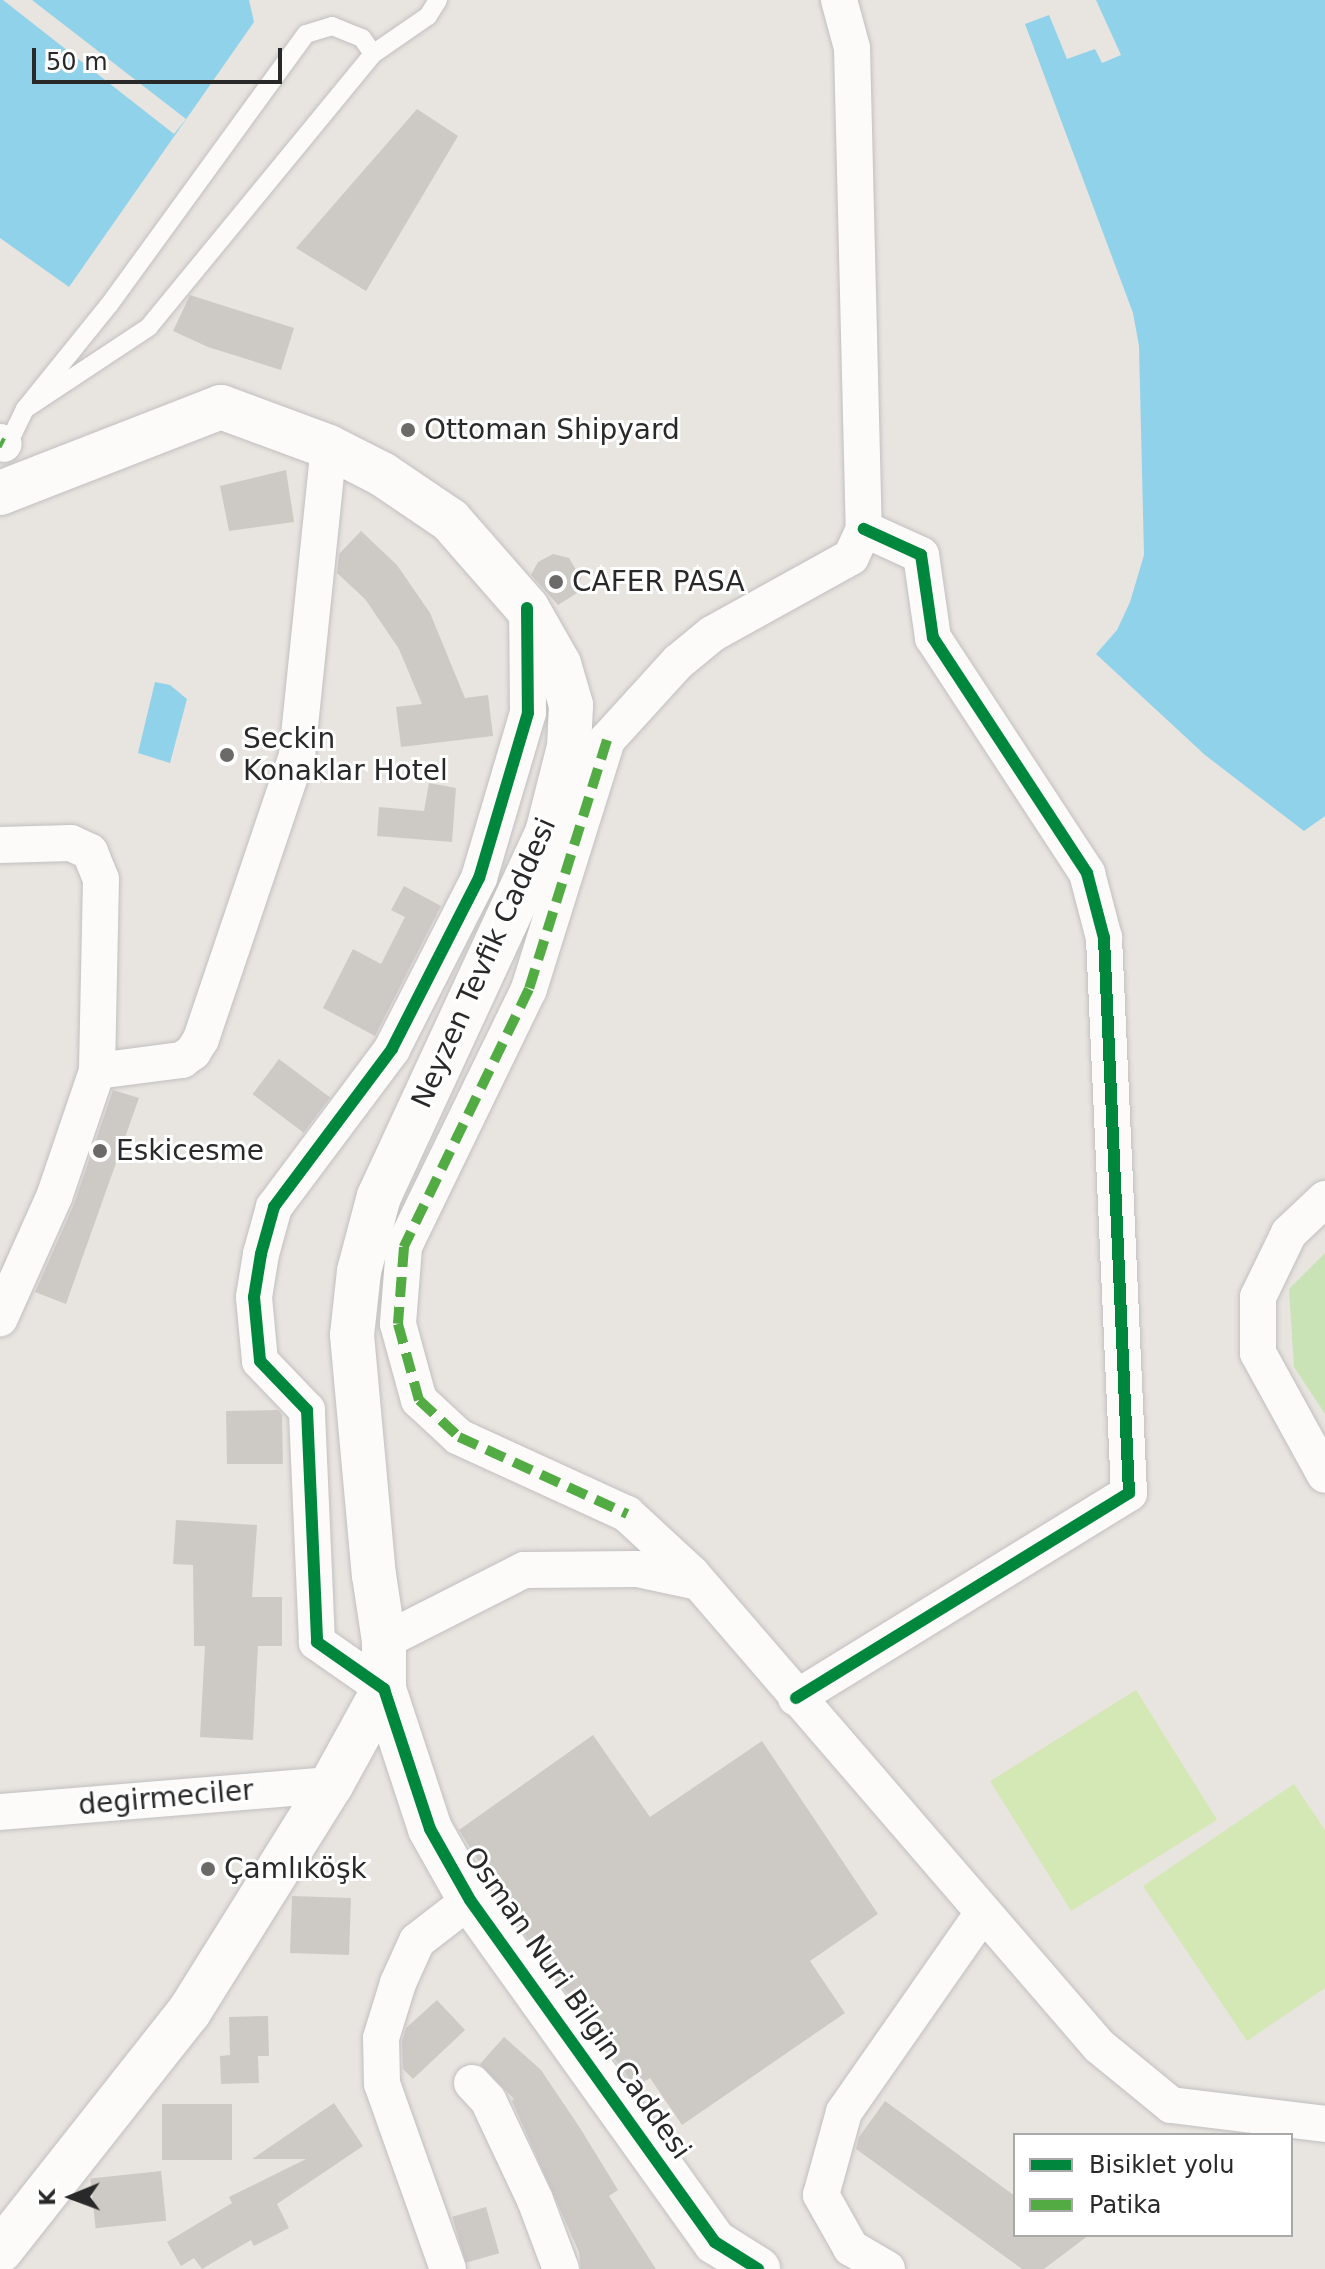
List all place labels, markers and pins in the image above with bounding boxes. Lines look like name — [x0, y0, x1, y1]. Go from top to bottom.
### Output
place label: Ottoman Shipyard — [424, 413, 680, 447]
marker: Ottoman Shipyard — [399, 421, 417, 439]
place label: CAFER PASA — [572, 565, 745, 599]
marker: CAFER PASA — [547, 573, 565, 591]
place label: Seckin Konaklar Hotel — [243, 722, 448, 788]
marker: Seckin Konaklar Hotel — [218, 746, 236, 764]
place label: Eskicesme — [116, 1134, 264, 1168]
marker: Eskicesme — [91, 1142, 109, 1160]
place label: Çamlıköşk — [224, 1852, 367, 1886]
marker: Çamlıköşk — [199, 1860, 217, 1878]

